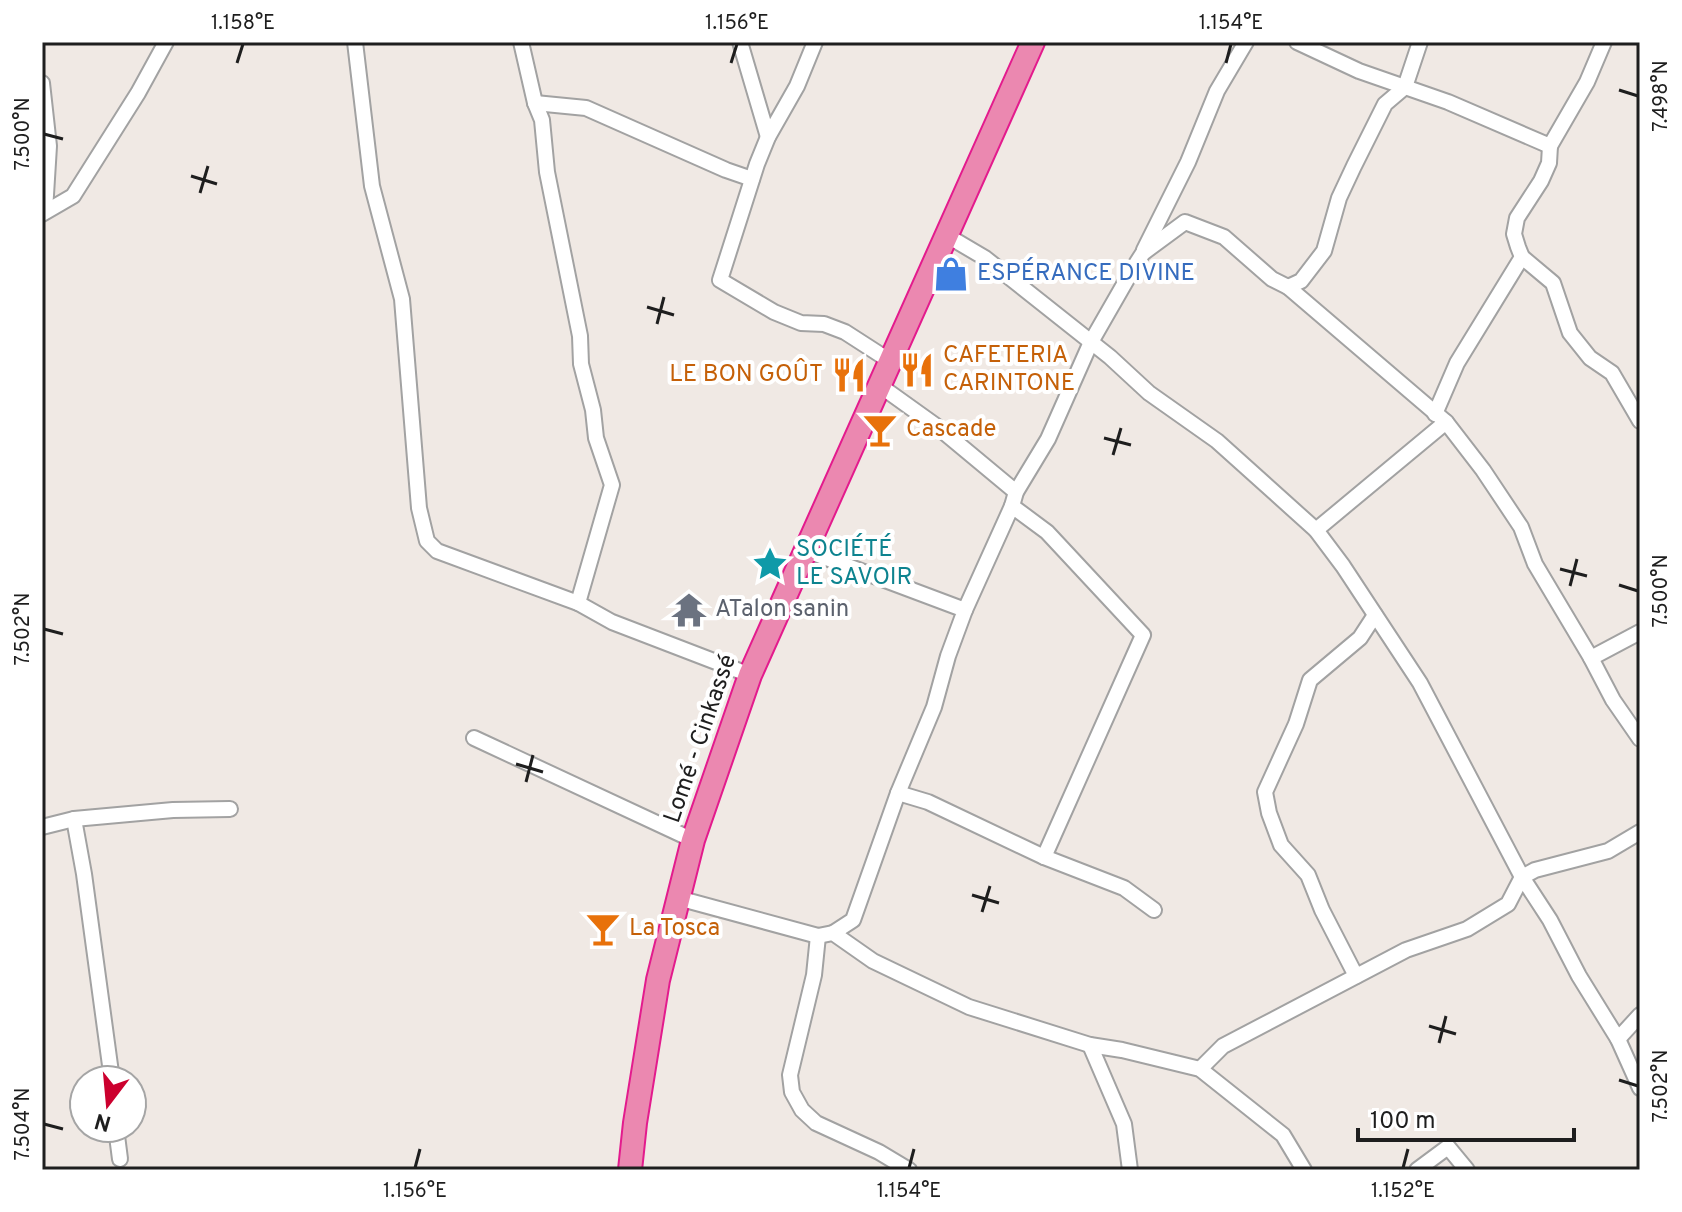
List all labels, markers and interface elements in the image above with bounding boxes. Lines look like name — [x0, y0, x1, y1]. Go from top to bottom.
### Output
text: 1.158°E — [211, 11, 275, 37]
text: 1.156°E — [705, 11, 769, 37]
text: 1.154°E — [1199, 11, 1263, 37]
text: 7.498°N — [1649, 60, 1675, 132]
text: 7.500°N — [11, 97, 37, 171]
shop icon: ESPÉRANCE DIVINE — [932, 255, 970, 293]
place label: ESPÉRANCE DIVINE — [977, 257, 1195, 289]
place label: CAFETERIA CARINTONE — [943, 341, 1075, 399]
restaurant icon: CAFETERIA CARINTONE — [898, 351, 936, 389]
restaurant icon: LE BON GOÛT — [830, 356, 868, 394]
place label: LE BON GOÛT — [669, 358, 823, 390]
bar icon: Cascade — [861, 411, 899, 449]
place label: Cascade — [906, 415, 996, 445]
place label: SOCIÉTÉ LE SAVOIR — [796, 533, 913, 593]
place icon: SOCIÉTÉ LE SAVOIR — [751, 545, 789, 583]
text: 7.500°N — [1649, 554, 1675, 628]
temple icon: ATalon sanin — [670, 591, 708, 629]
text: 7.502°N — [11, 593, 37, 665]
place label: ATalon sanin — [715, 595, 849, 625]
street label: Lomé - Cinkassé — [658, 651, 744, 827]
bar icon: La Tosca — [584, 910, 622, 948]
place label: La Tosca — [629, 914, 720, 944]
text: 7.502°N — [1649, 1050, 1675, 1122]
north arrow — [68, 1064, 148, 1144]
text: 7.504°N — [11, 1088, 37, 1160]
scale bar — [1358, 1092, 1574, 1142]
text: N — [92, 1106, 114, 1136]
text: 100 m — [1370, 1107, 1436, 1137]
text: 1.156°E — [383, 1179, 447, 1205]
text: 1.154°E — [877, 1179, 941, 1205]
text: 1.152°E — [1371, 1179, 1435, 1205]

